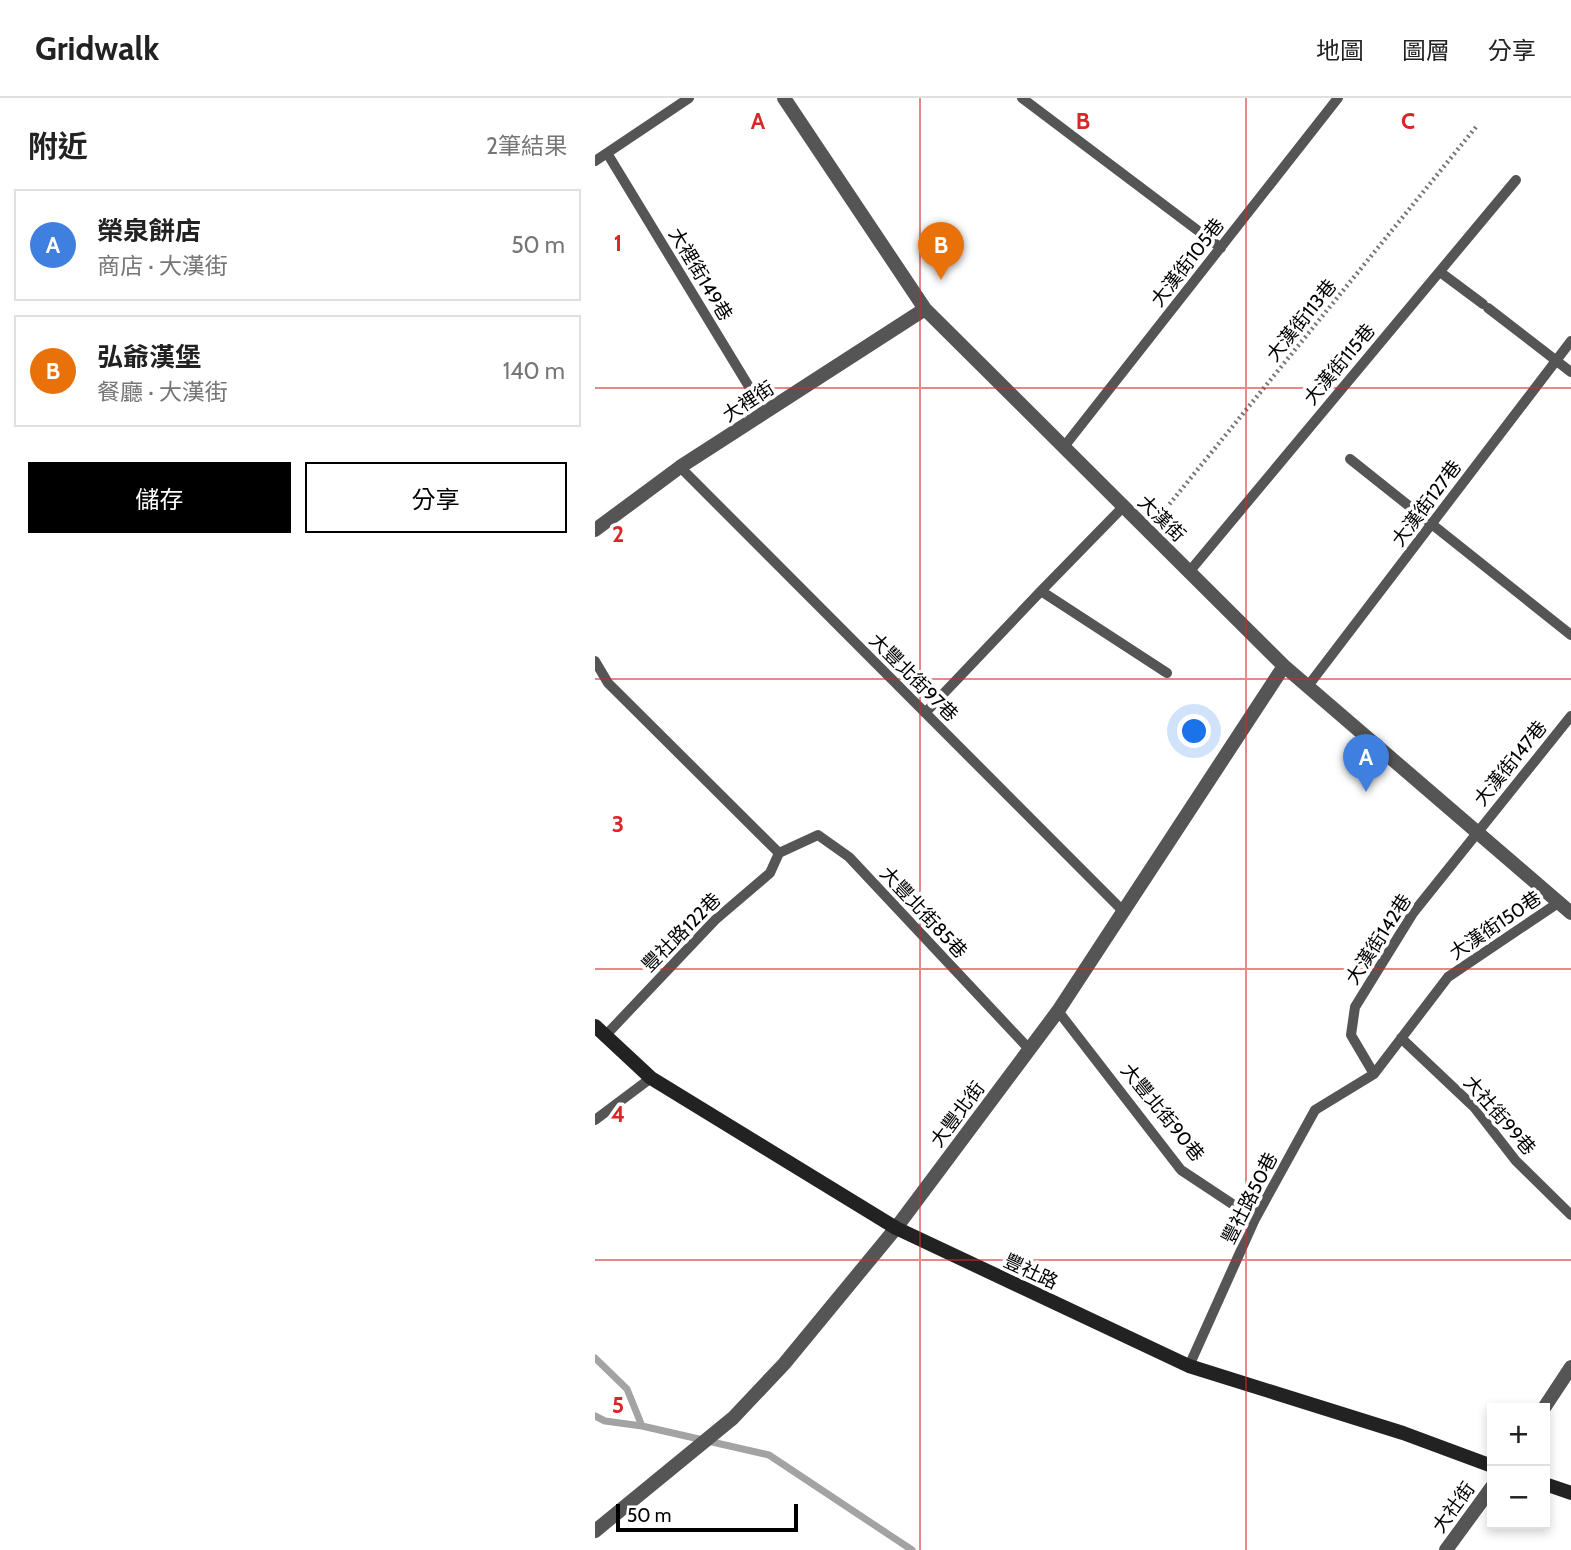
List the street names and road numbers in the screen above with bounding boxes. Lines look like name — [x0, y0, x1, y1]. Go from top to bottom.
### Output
street label: 大漢街105巷 — [1146, 214, 1229, 311]
street label: 大裡街149巷 — [664, 224, 737, 325]
street label: 大漢街113巷 — [1261, 275, 1341, 366]
street label: 大漢街115巷 — [1299, 319, 1380, 410]
street label: 大裡街 — [718, 376, 778, 427]
street label: 大漢街127巷 — [1387, 456, 1466, 551]
street label: 大漢街 — [1133, 490, 1190, 546]
street label: 大豐北街97巷 — [865, 628, 963, 726]
street label: 大漢街147巷 — [1469, 716, 1552, 810]
street label: 大豐北街85巷 — [875, 862, 972, 963]
street label: 大漢街150巷 — [1445, 886, 1546, 965]
street label: 豐社路122巷 — [637, 888, 726, 977]
street label: 大漢街142巷 — [1341, 890, 1416, 989]
street label: 大豐北街90巷 — [1116, 1059, 1209, 1166]
street label: 大社街99巷 — [1459, 1071, 1540, 1160]
street label: 大豐北街 — [925, 1077, 989, 1152]
street label: 豐社路50巷 — [1217, 1149, 1282, 1248]
street label: 豐社路 — [1000, 1249, 1061, 1294]
street label: 大社街 — [1427, 1477, 1479, 1537]

